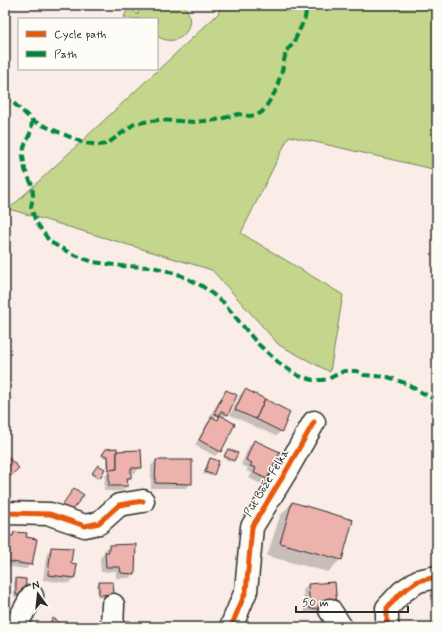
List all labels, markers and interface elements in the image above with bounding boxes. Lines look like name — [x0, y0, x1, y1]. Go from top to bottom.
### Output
legend — [18, 18, 158, 70]
text: Cycle path — [54, 27, 106, 43]
text: Path — [54, 47, 77, 63]
street label: Put Bože Felka — [241, 446, 294, 520]
north arrow — [18, 574, 58, 614]
text: N — [30, 578, 41, 593]
scale bar — [296, 588, 408, 614]
text: 50 m — [302, 595, 329, 611]

